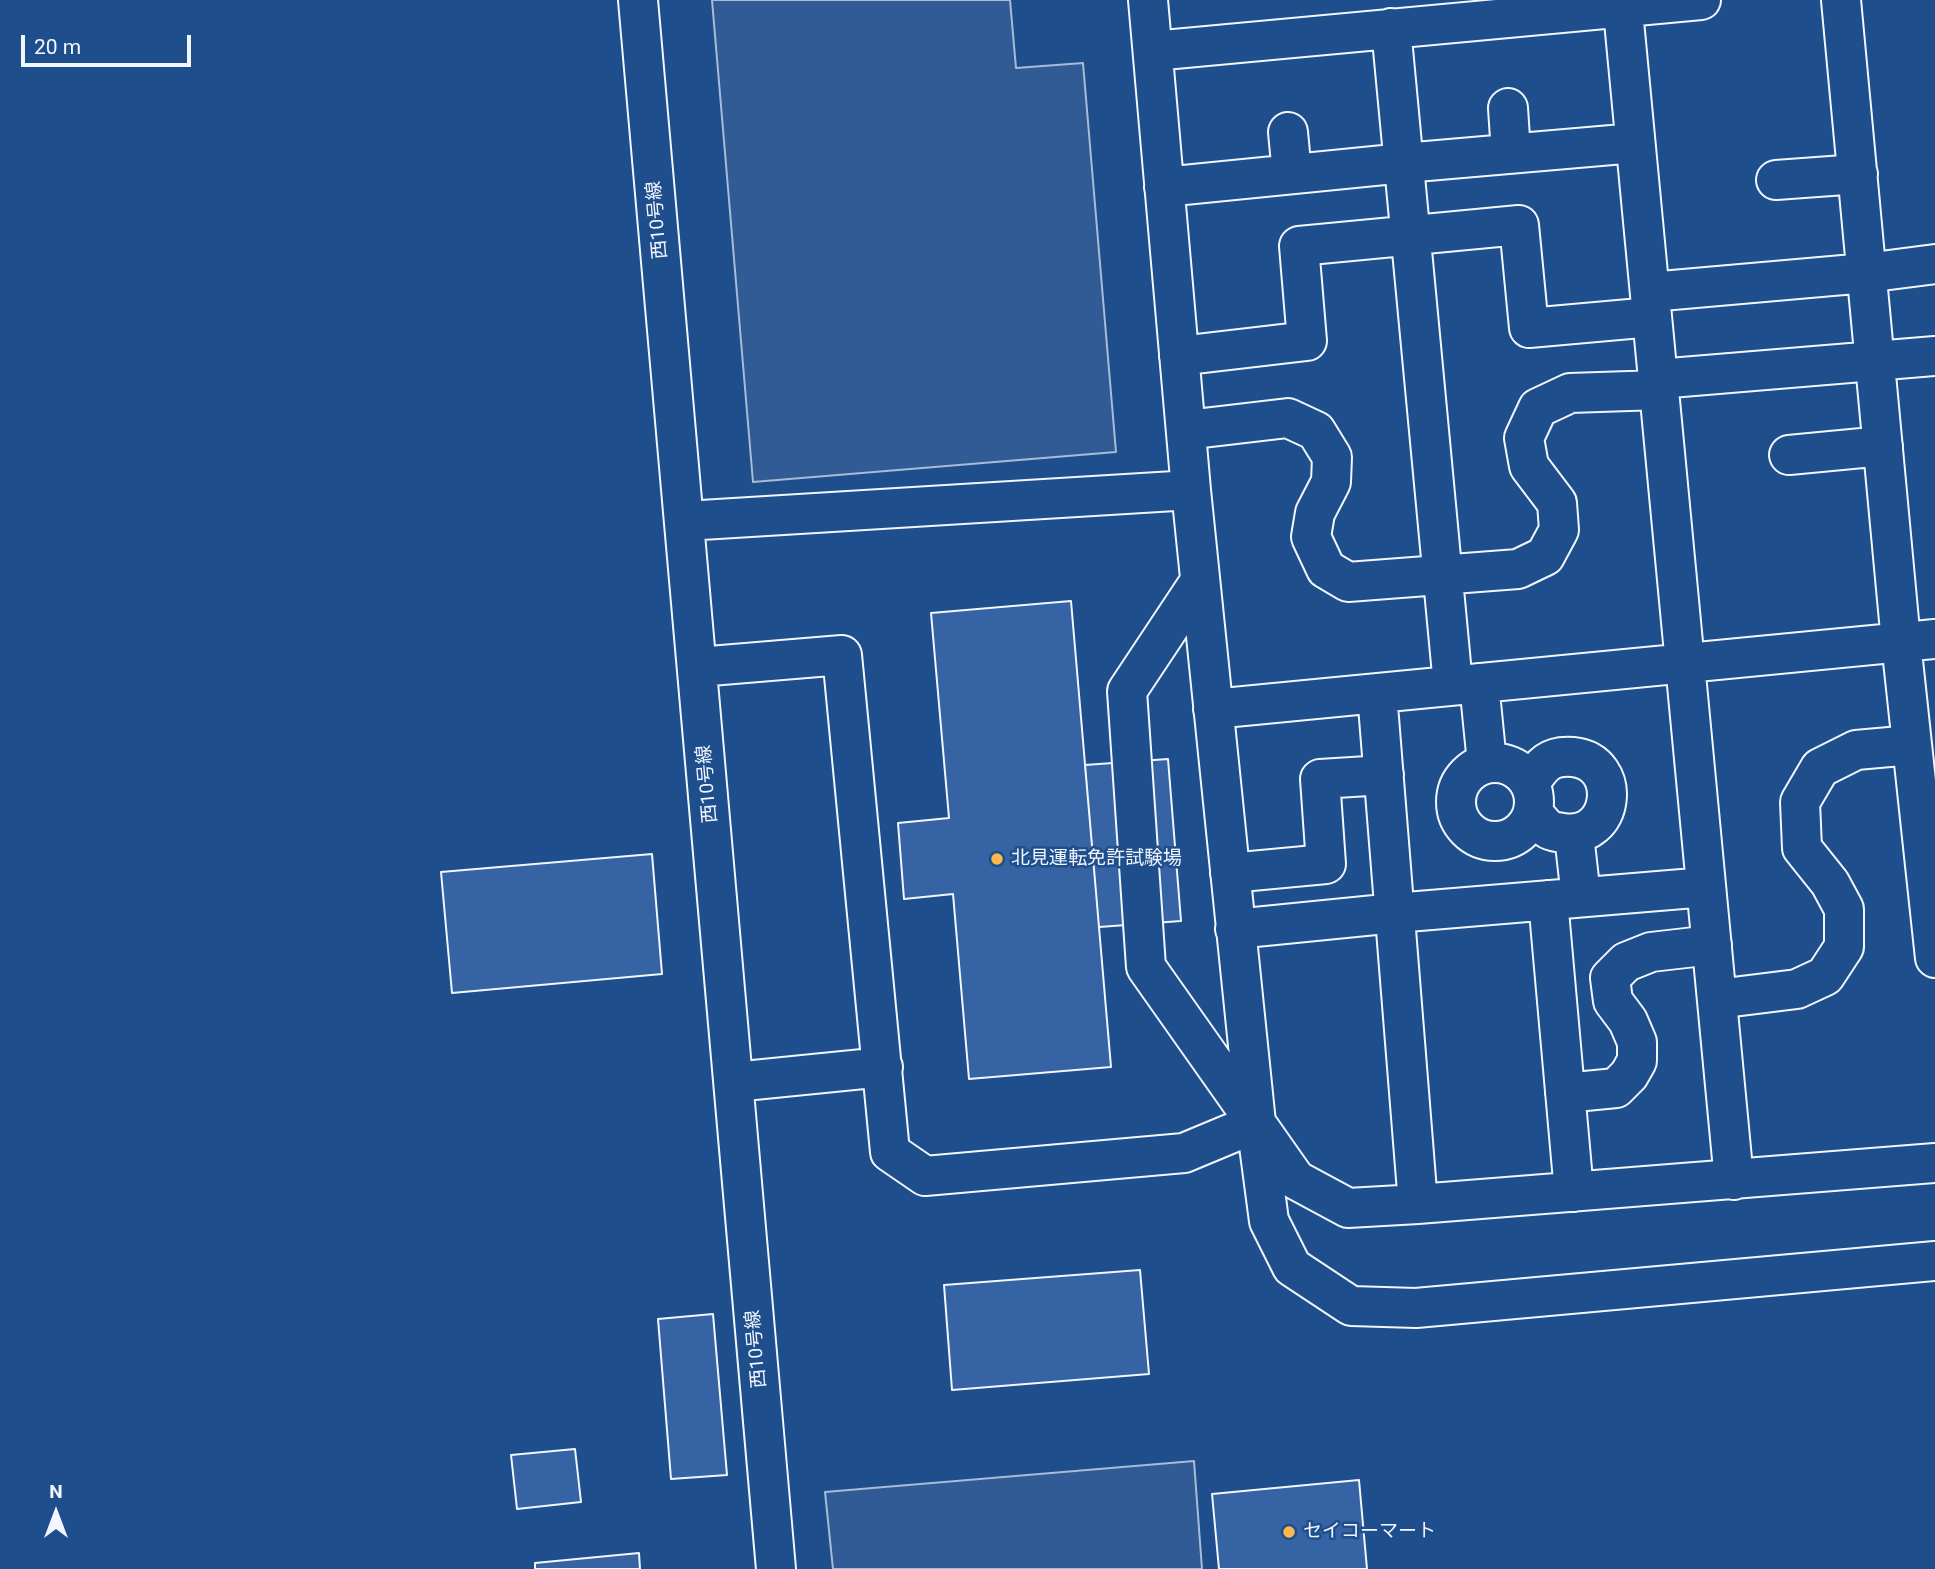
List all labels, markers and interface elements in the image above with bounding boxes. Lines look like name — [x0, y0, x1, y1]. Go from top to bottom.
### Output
scale bar — [24, 21, 194, 65]
text: 20 m — [34, 35, 81, 59]
street label: 西10号線 — [643, 180, 673, 260]
street label: 西10号線 — [693, 744, 723, 824]
place label: 北見運転免許試験場 — [1011, 848, 1182, 870]
marker: 北見運転免許試験場 — [989, 851, 1005, 867]
street label: 西10号線 — [742, 1309, 772, 1389]
north arrow — [21, 1478, 91, 1548]
text: N — [49, 1480, 63, 1503]
place label: セイコーマート — [1303, 1521, 1436, 1543]
marker: セイコーマート — [1281, 1524, 1297, 1540]

